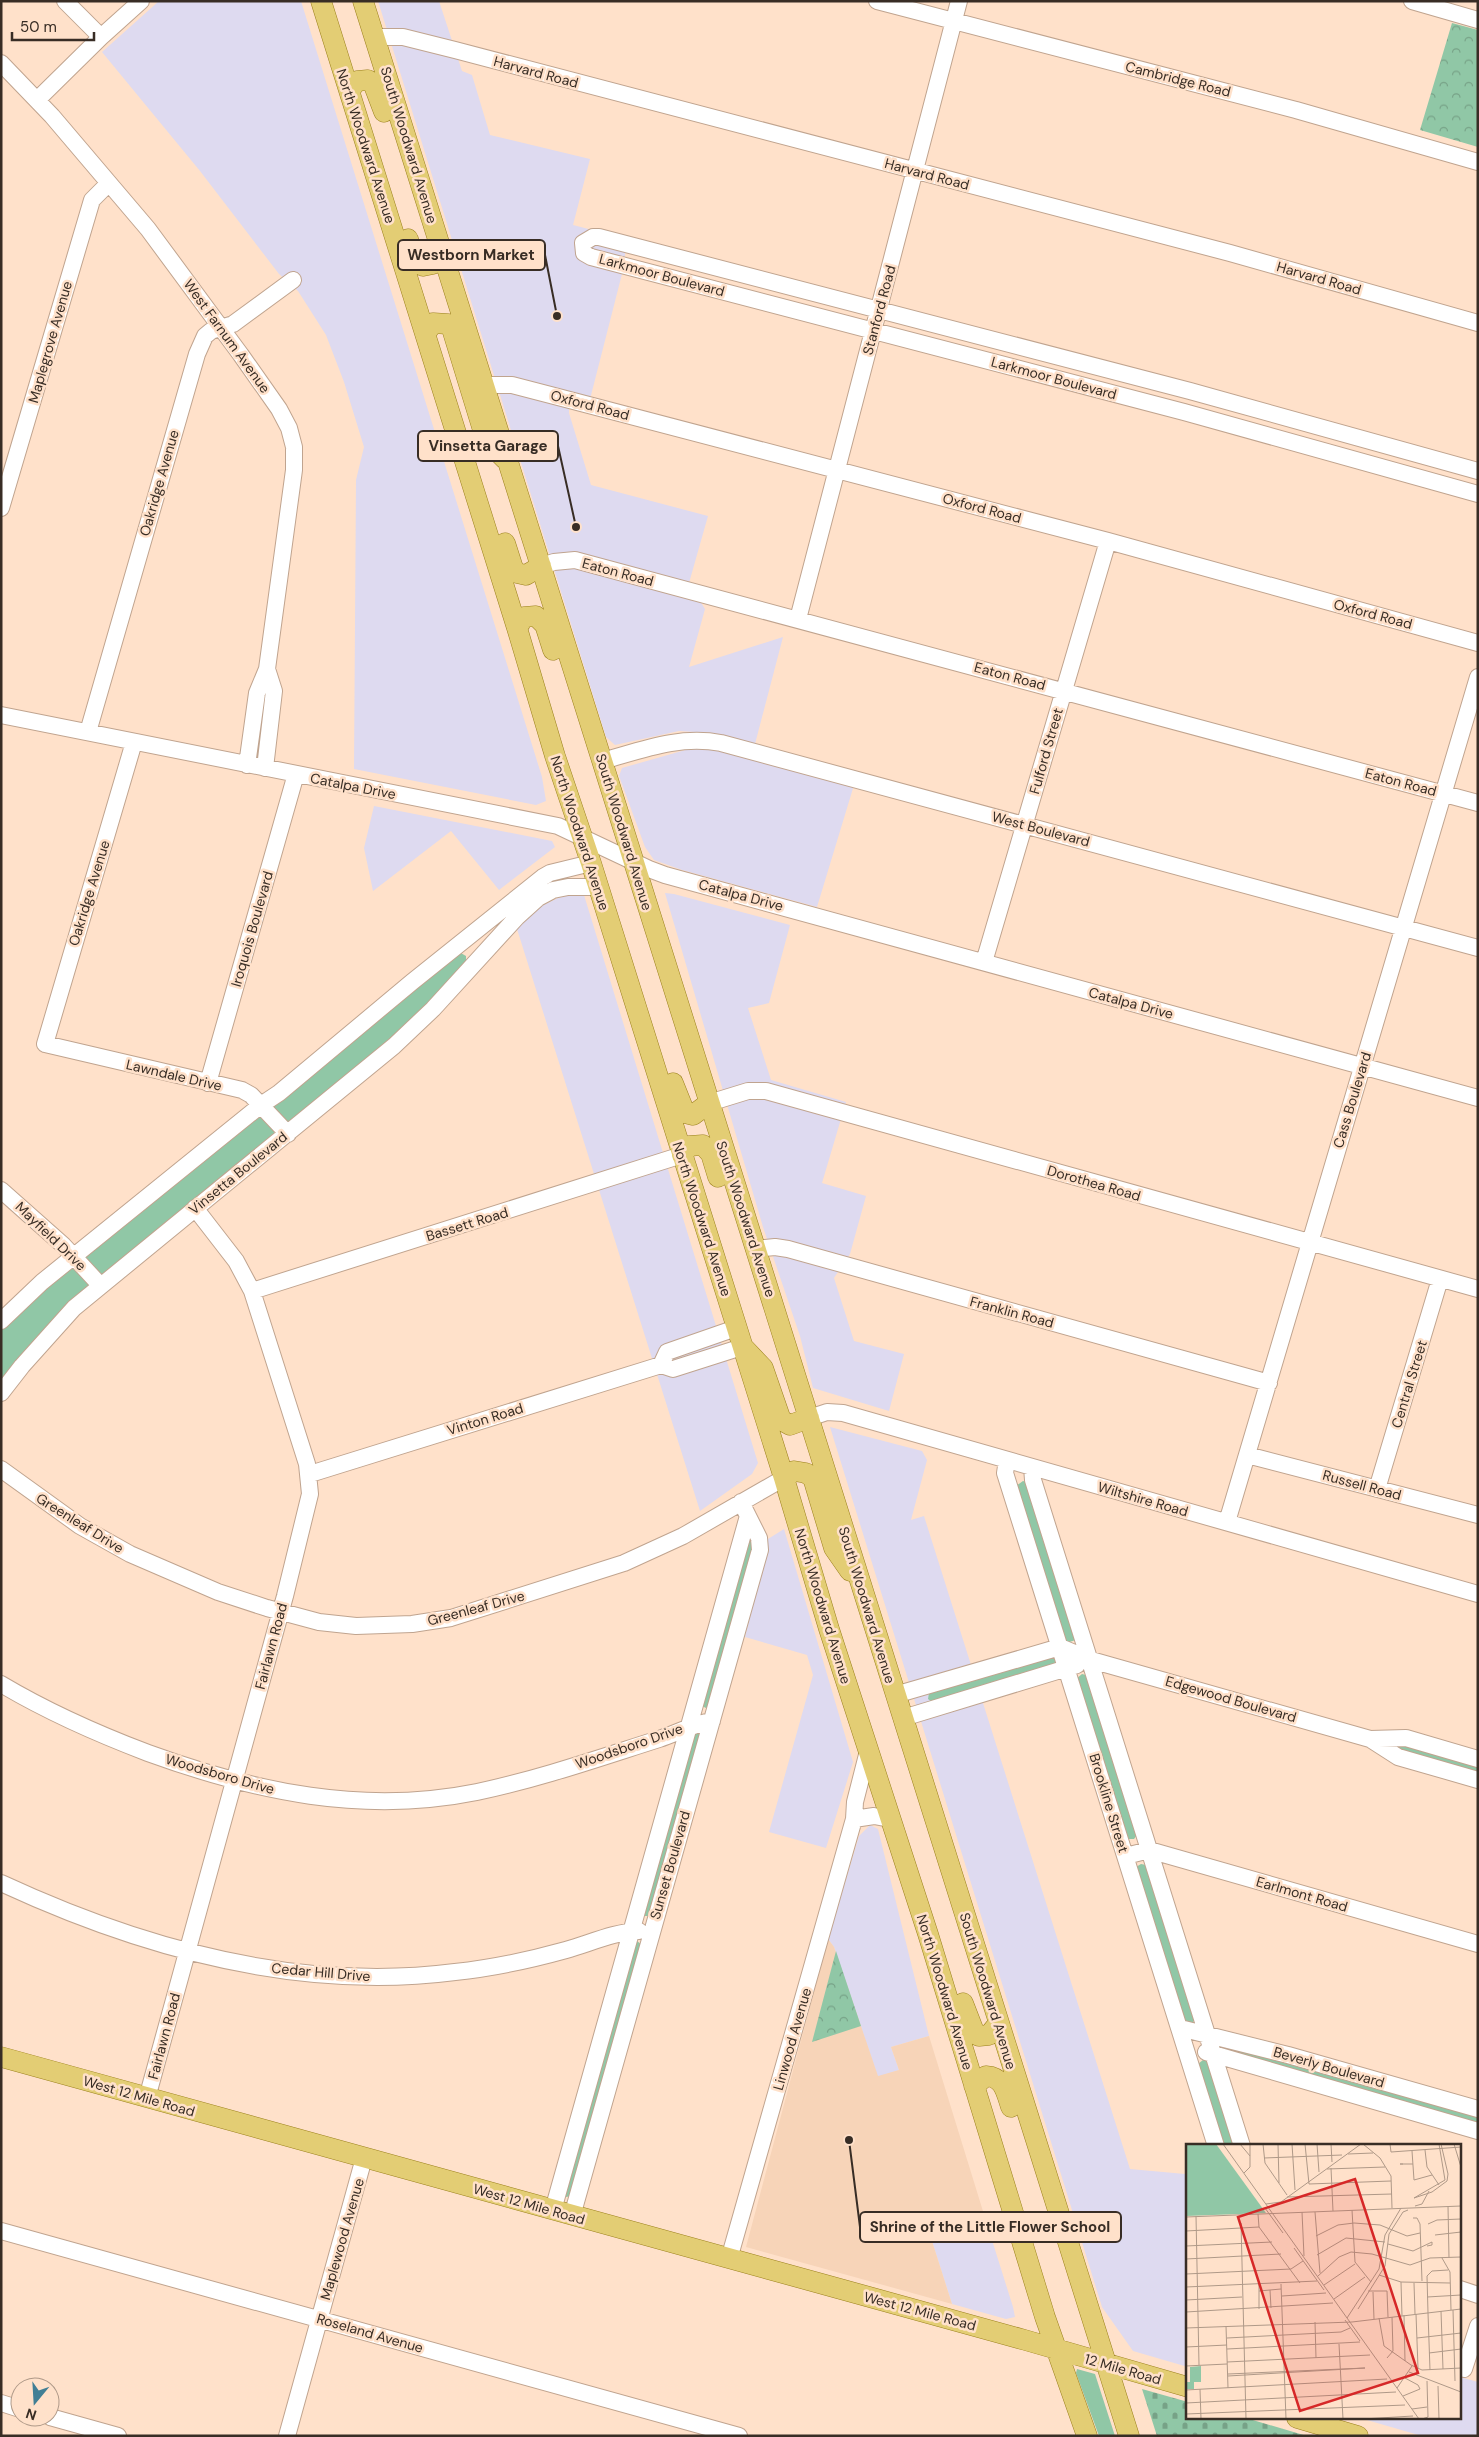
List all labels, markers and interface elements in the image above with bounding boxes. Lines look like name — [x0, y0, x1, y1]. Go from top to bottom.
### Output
scale bar — [12, 10, 95, 42]
text: 50 m — [20, 17, 57, 37]
street label: Harvard Road — [492, 52, 580, 92]
street label: Cambridge Road — [1123, 57, 1233, 101]
street label: South Woodward Avenue — [377, 64, 441, 226]
street label: North Woodward Avenue — [332, 66, 400, 226]
street label: Harvard Road — [883, 154, 971, 194]
callout: Westborn Market — [398, 240, 545, 270]
text: Westborn Market — [407, 245, 535, 265]
street label: Larkmoor Boulevard — [597, 250, 727, 300]
street label: Harvard Road — [1275, 257, 1363, 299]
street label: Stanford Road — [858, 263, 900, 357]
street label: West Farnum Avenue — [180, 276, 274, 396]
street label: Maplegrove Avenue — [24, 279, 76, 405]
street label: Larkmoor Boulevard — [989, 353, 1119, 403]
street label: Oxford Road — [549, 386, 631, 424]
street label: Oakridge Avenue — [135, 428, 183, 538]
callout: Vinsetta Garage — [418, 431, 558, 461]
text: Vinsetta Garage — [428, 436, 548, 456]
street label: Oxford Road — [941, 489, 1023, 527]
street label: Eaton Road — [580, 554, 656, 590]
street label: Oxford Road — [1332, 595, 1414, 633]
street label: Eaton Road — [972, 658, 1048, 694]
street label: Fulford Street — [1025, 706, 1067, 796]
street label: South Woodward Avenue — [592, 751, 656, 913]
street label: North Woodward Avenue — [546, 753, 614, 913]
street label: Eaton Road — [1363, 764, 1439, 800]
street label: Catalpa Drive — [309, 769, 397, 803]
street label: West Boulevard — [990, 807, 1092, 851]
street label: Oakridge Avenue — [64, 838, 114, 948]
street label: Iroquois Boulevard — [227, 869, 277, 989]
street label: Catalpa Drive — [697, 875, 785, 915]
street label: Catalpa Drive — [1087, 983, 1175, 1023]
street label: Cass Boulevard — [1329, 1050, 1375, 1150]
street label: Lawndale Drive — [124, 1055, 224, 1095]
street label: Vinsetta Boulevard — [185, 1128, 291, 1218]
street label: North Woodward Avenue — [668, 1139, 736, 1299]
street label: South Woodward Avenue — [712, 1139, 780, 1299]
street label: Dorothea Road — [1045, 1161, 1143, 1205]
street label: Mayfield Drive — [12, 1198, 90, 1274]
street label: Bassett Road — [424, 1203, 510, 1245]
street label: Franklin Road — [968, 1292, 1056, 1332]
street label: Central Street — [1387, 1338, 1431, 1430]
street label: Vinton Road — [445, 1399, 525, 1439]
street label: Russell Road — [1321, 1466, 1403, 1504]
street label: Wiltshire Road — [1096, 1478, 1190, 1520]
street label: Greenleaf Drive — [33, 1489, 127, 1557]
street label: South Woodward Avenue — [835, 1524, 899, 1686]
street label: North Woodward Avenue — [791, 1526, 855, 1686]
street label: Greenleaf Drive — [425, 1586, 527, 1630]
street label: Fairlawn Road — [251, 1601, 291, 1691]
street label: Edgewood Boulevard — [1163, 1672, 1299, 1726]
street label: Woodsboro Drive — [573, 1719, 685, 1773]
street label: Woodsboro Drive — [163, 1750, 277, 1798]
street label: Brookline Street — [1085, 1751, 1133, 1855]
street label: Sunset Boulevard — [646, 1809, 694, 1921]
street label: Earlmont Road — [1254, 1872, 1350, 1916]
street label: South Woodward Avenue — [956, 1910, 1020, 2072]
street label: North Woodward Avenue — [913, 1912, 977, 2072]
street label: Cedar Hill Drive — [271, 1959, 371, 1985]
street label: Linwood Avenue — [769, 1986, 815, 2092]
street label: Fairlawn Road — [144, 1991, 184, 2081]
street label: Beverly Boulevard — [1271, 2043, 1387, 2091]
street label: West 12 Mile Road — [81, 2071, 197, 2121]
inset map — [1186, 2144, 1462, 2420]
street label: Maplewood Avenue — [316, 2176, 368, 2302]
street label: West 12 Mile Road — [471, 2179, 587, 2229]
callout: Shrine of the Little Flower School — [860, 2212, 1121, 2242]
text: Shrine of the Little Flower School — [870, 2217, 1110, 2237]
street label: West 12 Mile Road — [862, 2287, 978, 2335]
street label: Roseland Avenue — [315, 2309, 425, 2357]
street label: 12 Mile Road — [1083, 2350, 1163, 2388]
north arrow — [10, 2377, 60, 2427]
text: N — [23, 2404, 39, 2425]

